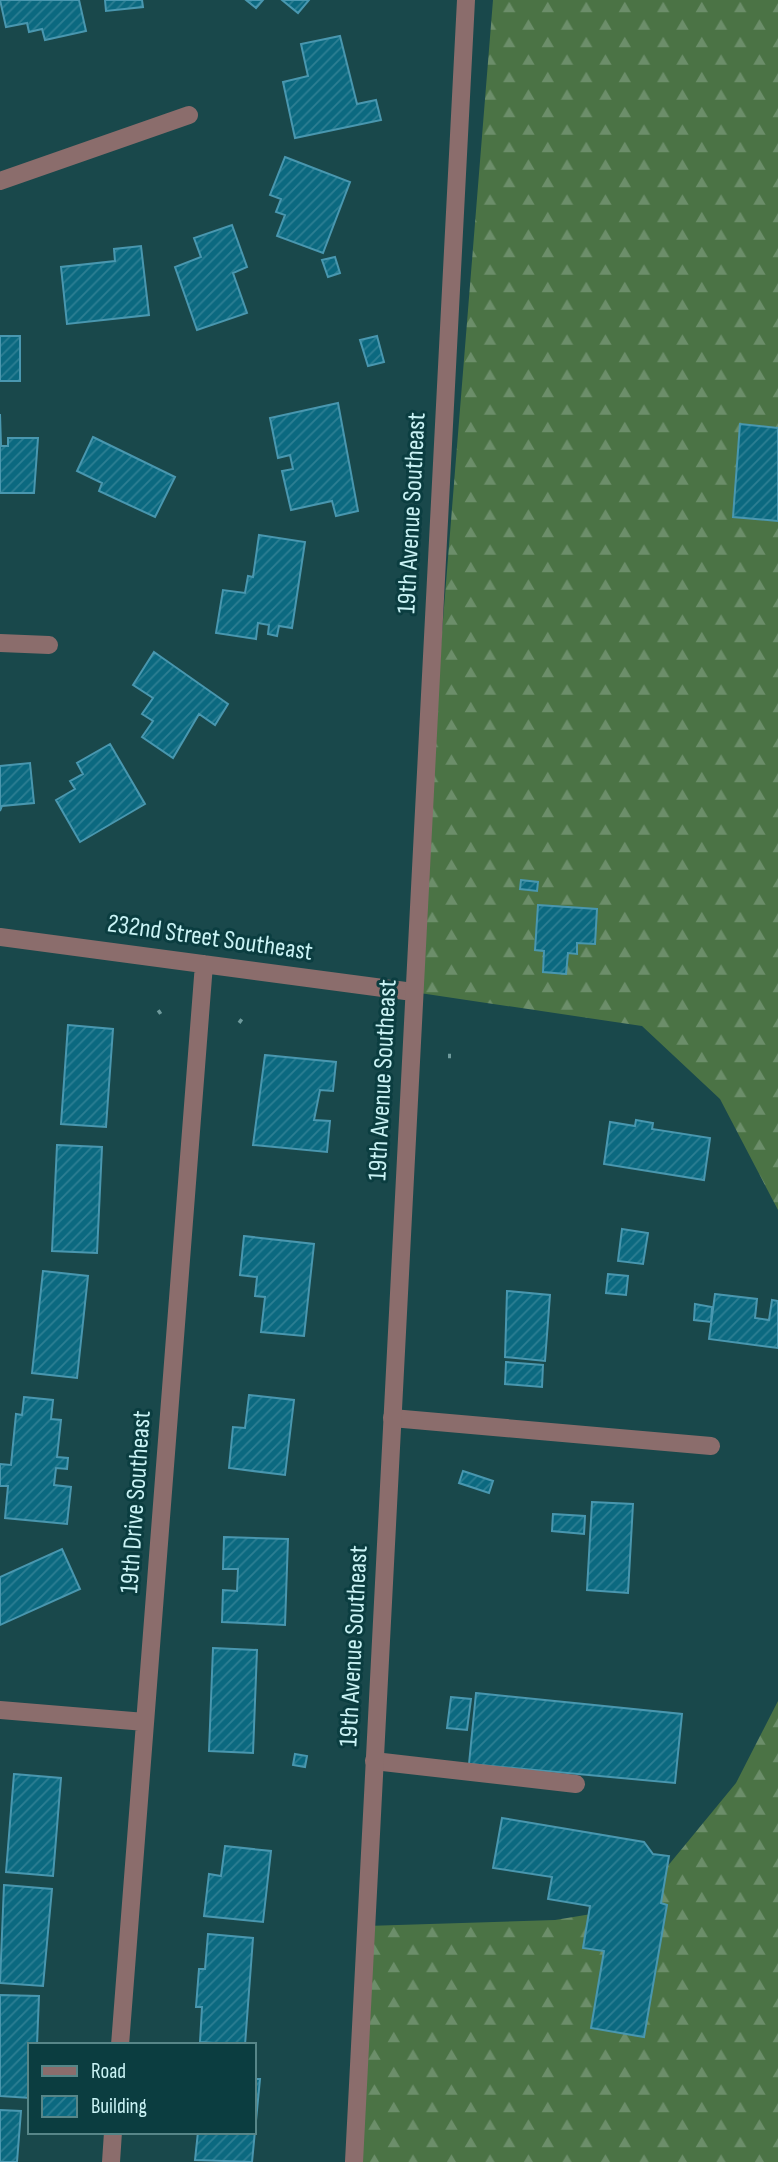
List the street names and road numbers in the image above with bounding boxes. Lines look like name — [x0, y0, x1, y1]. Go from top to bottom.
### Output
street label: 19th Avenue Southeast — [391, 412, 433, 614]
street label: 232nd Street Southeast — [105, 908, 315, 968]
street label: 19th Avenue Southeast — [362, 979, 404, 1181]
street label: 19th Drive Southeast — [114, 1410, 158, 1594]
street label: 19th Avenue Southeast — [333, 1545, 375, 1747]

